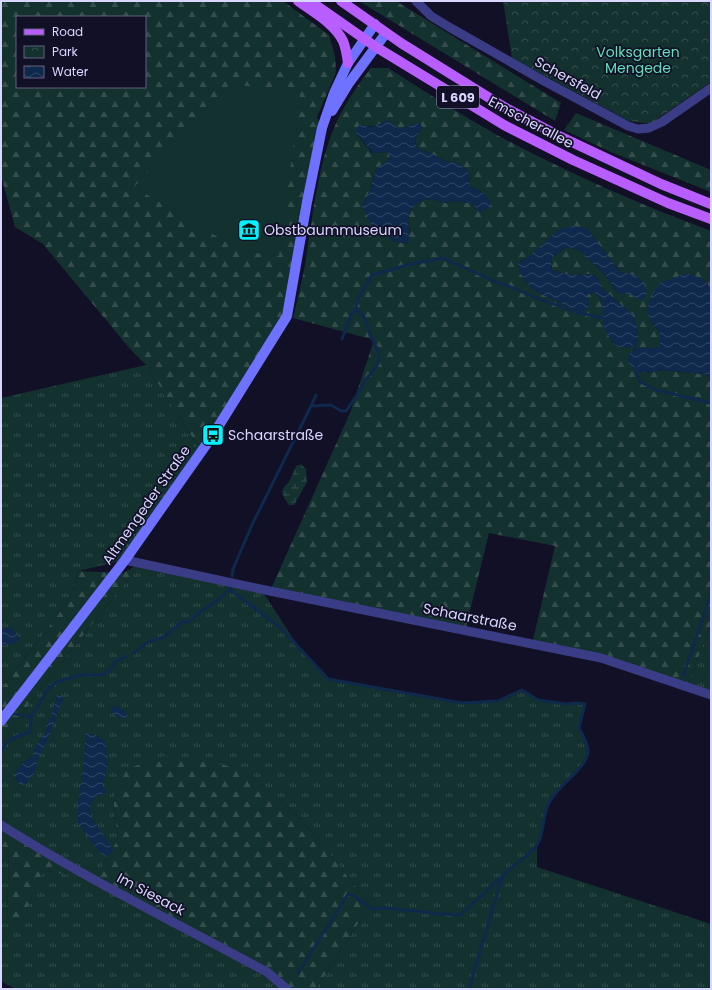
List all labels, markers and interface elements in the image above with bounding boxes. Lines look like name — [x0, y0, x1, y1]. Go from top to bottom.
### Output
legend — [16, 16, 146, 88]
text: Road — [52, 23, 83, 40]
park label: Volksgarten Mengede — [596, 42, 680, 78]
text: Park — [52, 43, 79, 60]
street label: Schersfeld — [531, 52, 605, 104]
text: Water — [52, 63, 89, 80]
road number: L 609 — [437, 86, 479, 108]
street label: Emscherallee — [485, 91, 577, 153]
museum icon: Obstbaummuseum — [236, 217, 262, 243]
place label: Obstbaummuseum — [264, 220, 402, 240]
bus stop icon: Schaarstraße — [200, 422, 226, 448]
place label: Schaarstraße — [228, 425, 323, 445]
street label: Altmengeder Straße — [97, 441, 195, 569]
street label: Schaarstraße — [421, 598, 519, 636]
street label: Im Siesack — [113, 868, 189, 921]

